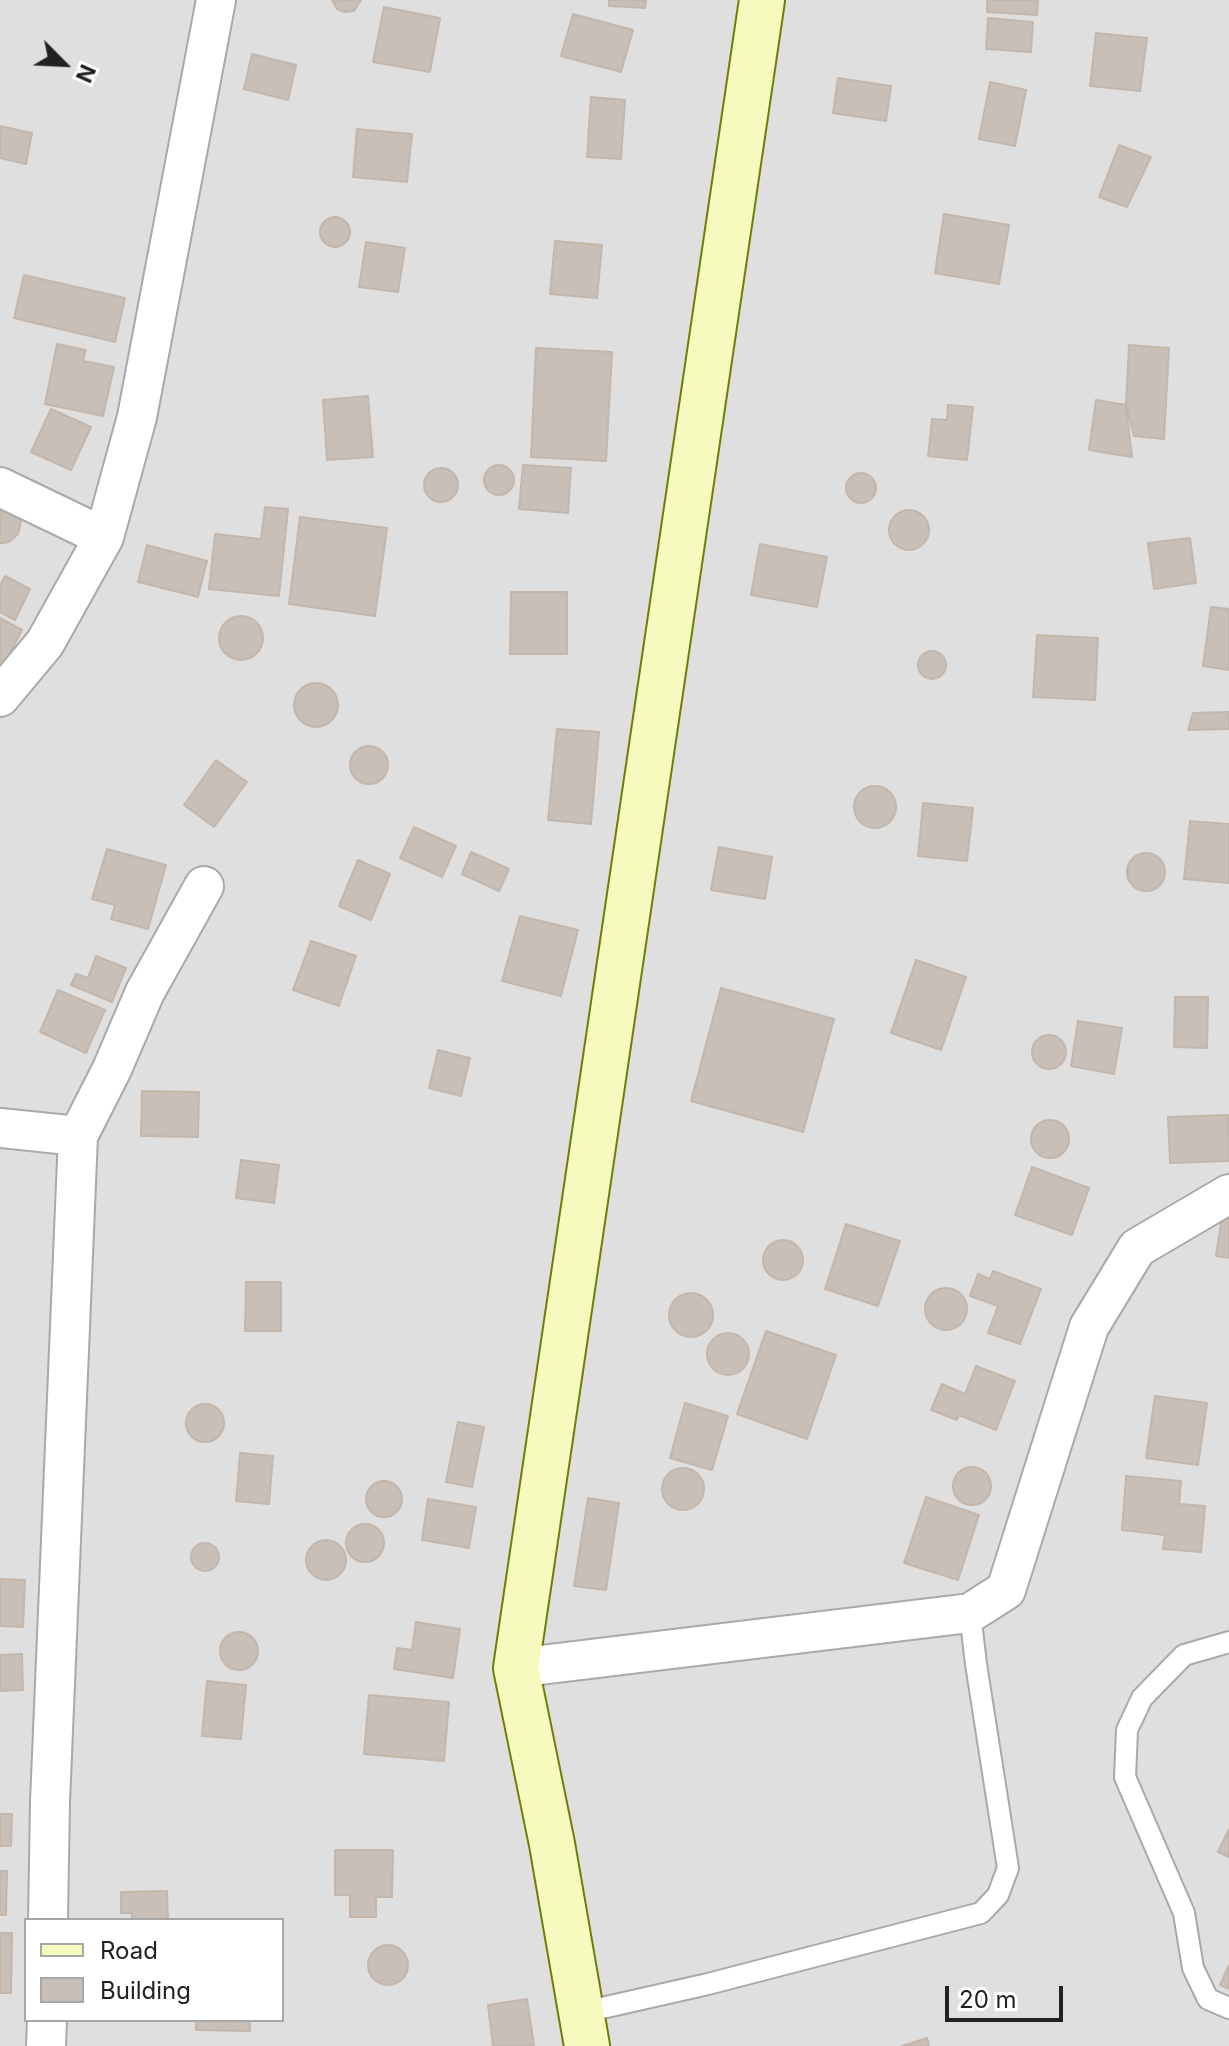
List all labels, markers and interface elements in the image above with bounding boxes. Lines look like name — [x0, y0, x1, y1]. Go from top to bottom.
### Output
north arrow — [24, 24, 104, 104]
text: N — [71, 61, 101, 87]
legend — [24, 1918, 284, 2022]
text: Road — [100, 1936, 158, 1965]
scale bar — [949, 1970, 1067, 2020]
text: Building — [100, 1976, 191, 2005]
text: 20 m — [959, 1985, 1017, 2014]

